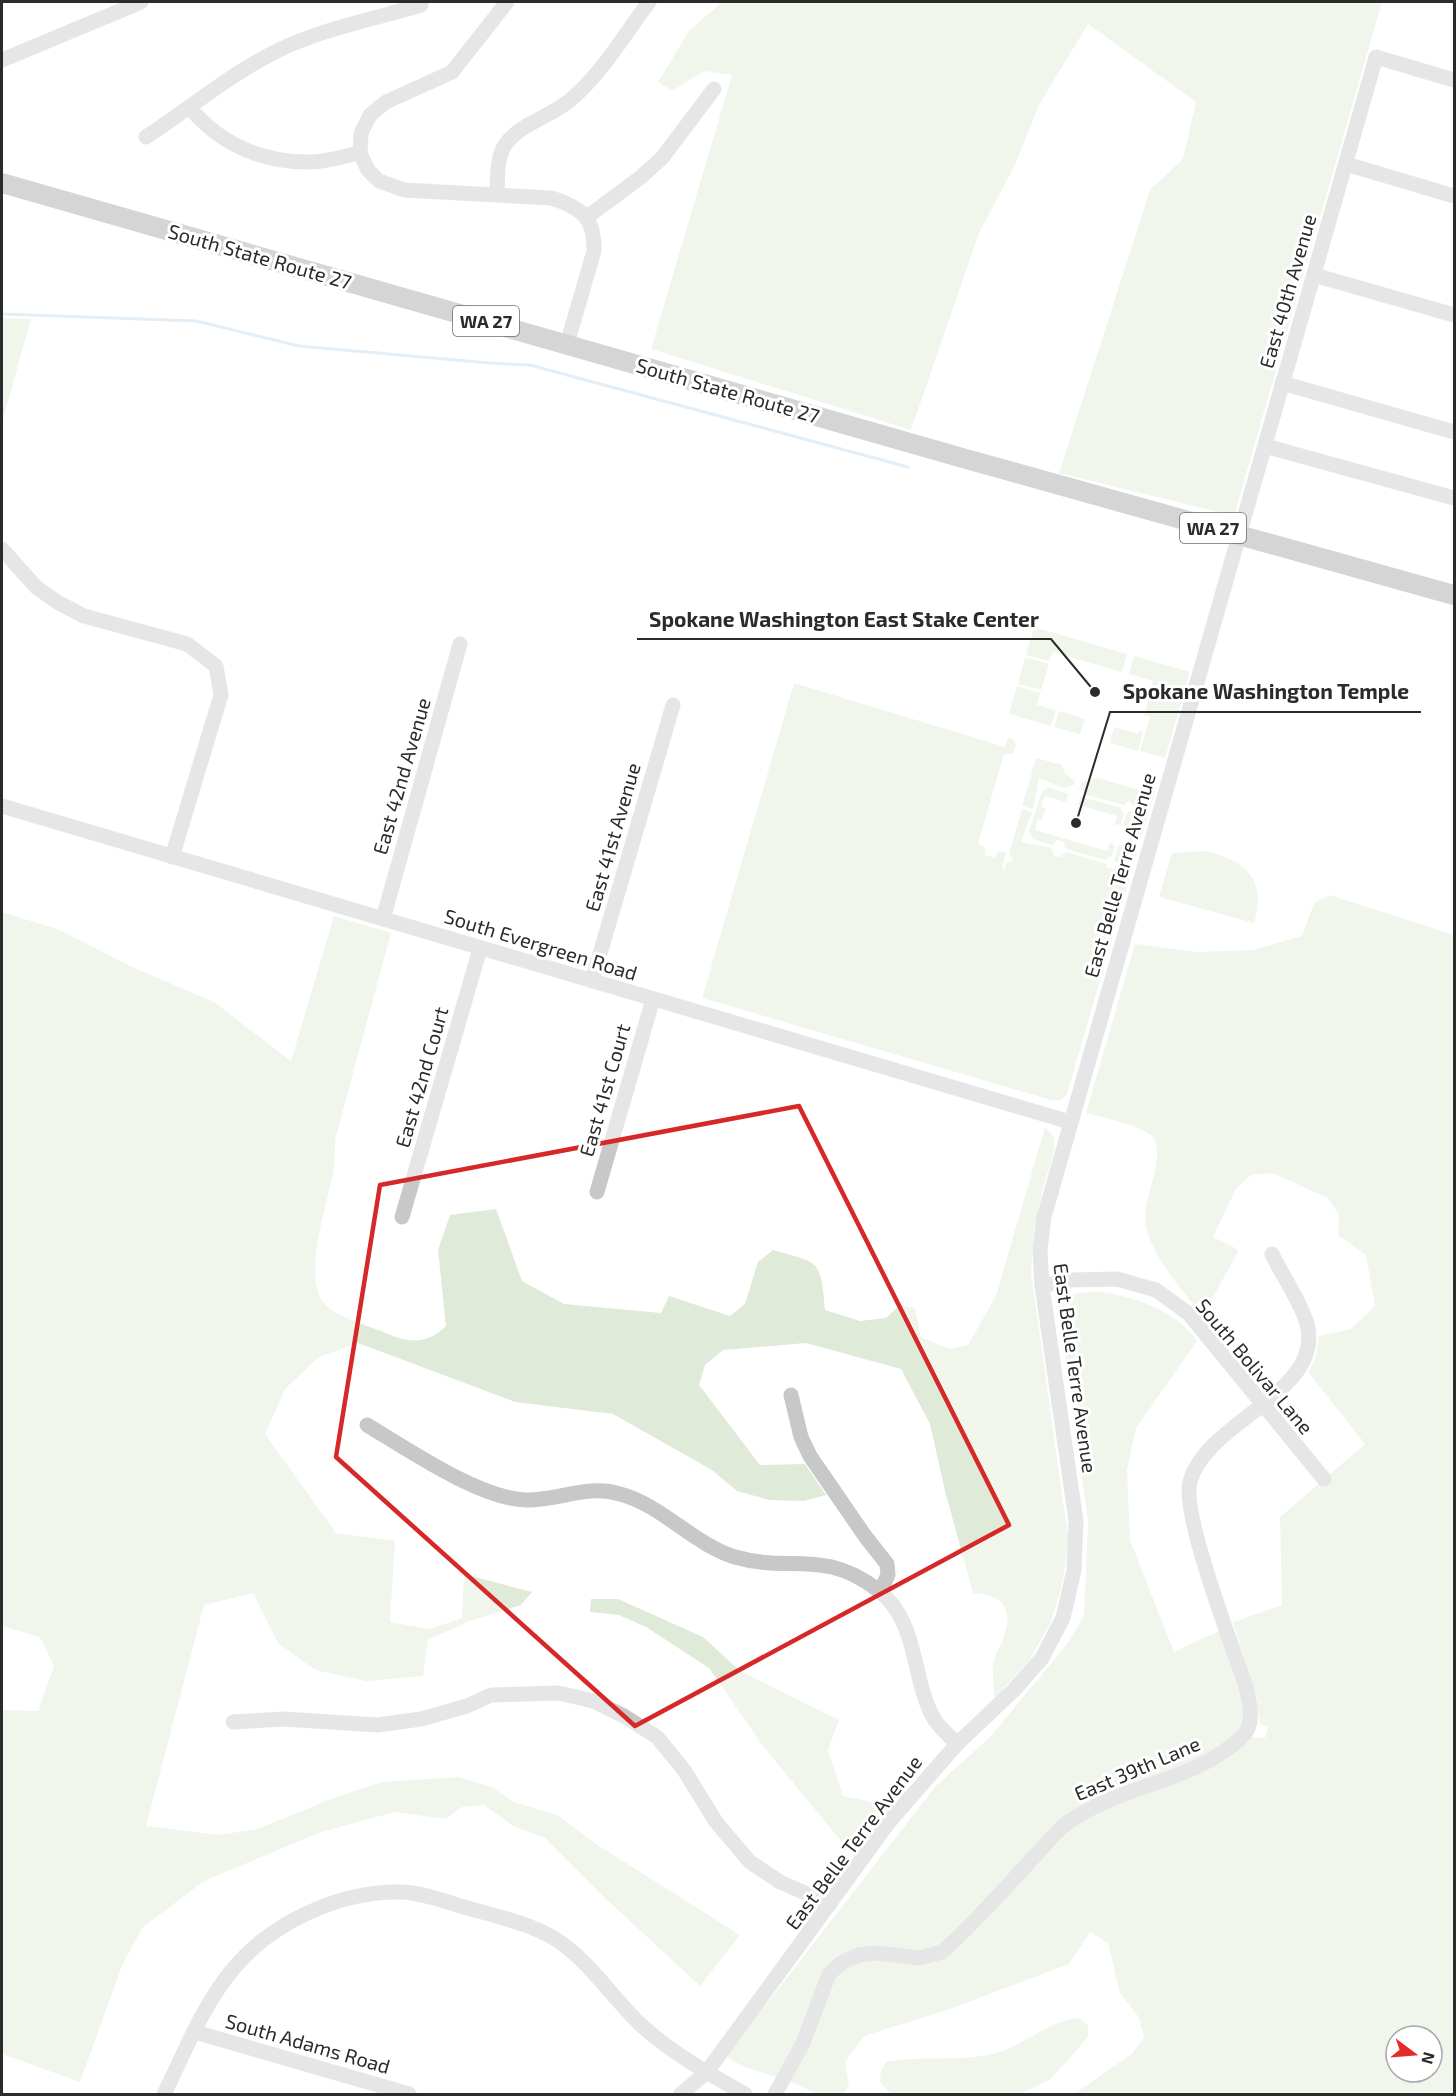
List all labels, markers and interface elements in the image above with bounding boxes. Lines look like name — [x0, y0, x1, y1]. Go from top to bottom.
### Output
street label: East 40th Avenue — [1254, 211, 1320, 371]
street label: South State Route 27 — [166, 218, 354, 294]
road number: WA 27 — [453, 306, 519, 336]
street label: South State Route 27 — [634, 352, 822, 428]
road number: WA 27 — [1180, 513, 1246, 543]
callout: Spokane Washington East Stake Center — [637, 600, 1051, 639]
text: Spokane Washington East Stake Center — [649, 606, 1039, 631]
callout: Spokane Washington Temple — [1110, 673, 1421, 712]
text: Spokane Washington Temple — [1123, 678, 1409, 703]
street label: East 42nd Avenue — [367, 695, 435, 857]
street label: East 41st Avenue — [579, 760, 645, 914]
street label: East Belle Terre Avenue — [1078, 770, 1160, 980]
street label: South Evergreen Road — [442, 903, 640, 985]
street label: East 42nd Court — [389, 1003, 453, 1150]
street label: East 41st Court — [574, 1021, 634, 1159]
street label: East Belle Terre Avenue — [1049, 1261, 1103, 1475]
street label: South Bolivar Lane — [1191, 1293, 1319, 1439]
street label: East 39th Lane — [1070, 1731, 1204, 1805]
street label: East Belle Terre Avenue — [780, 1750, 926, 1934]
street label: South Adams Road — [223, 2008, 393, 2078]
north arrow — [1384, 2024, 1444, 2084]
text: N — [1418, 2050, 1440, 2066]

